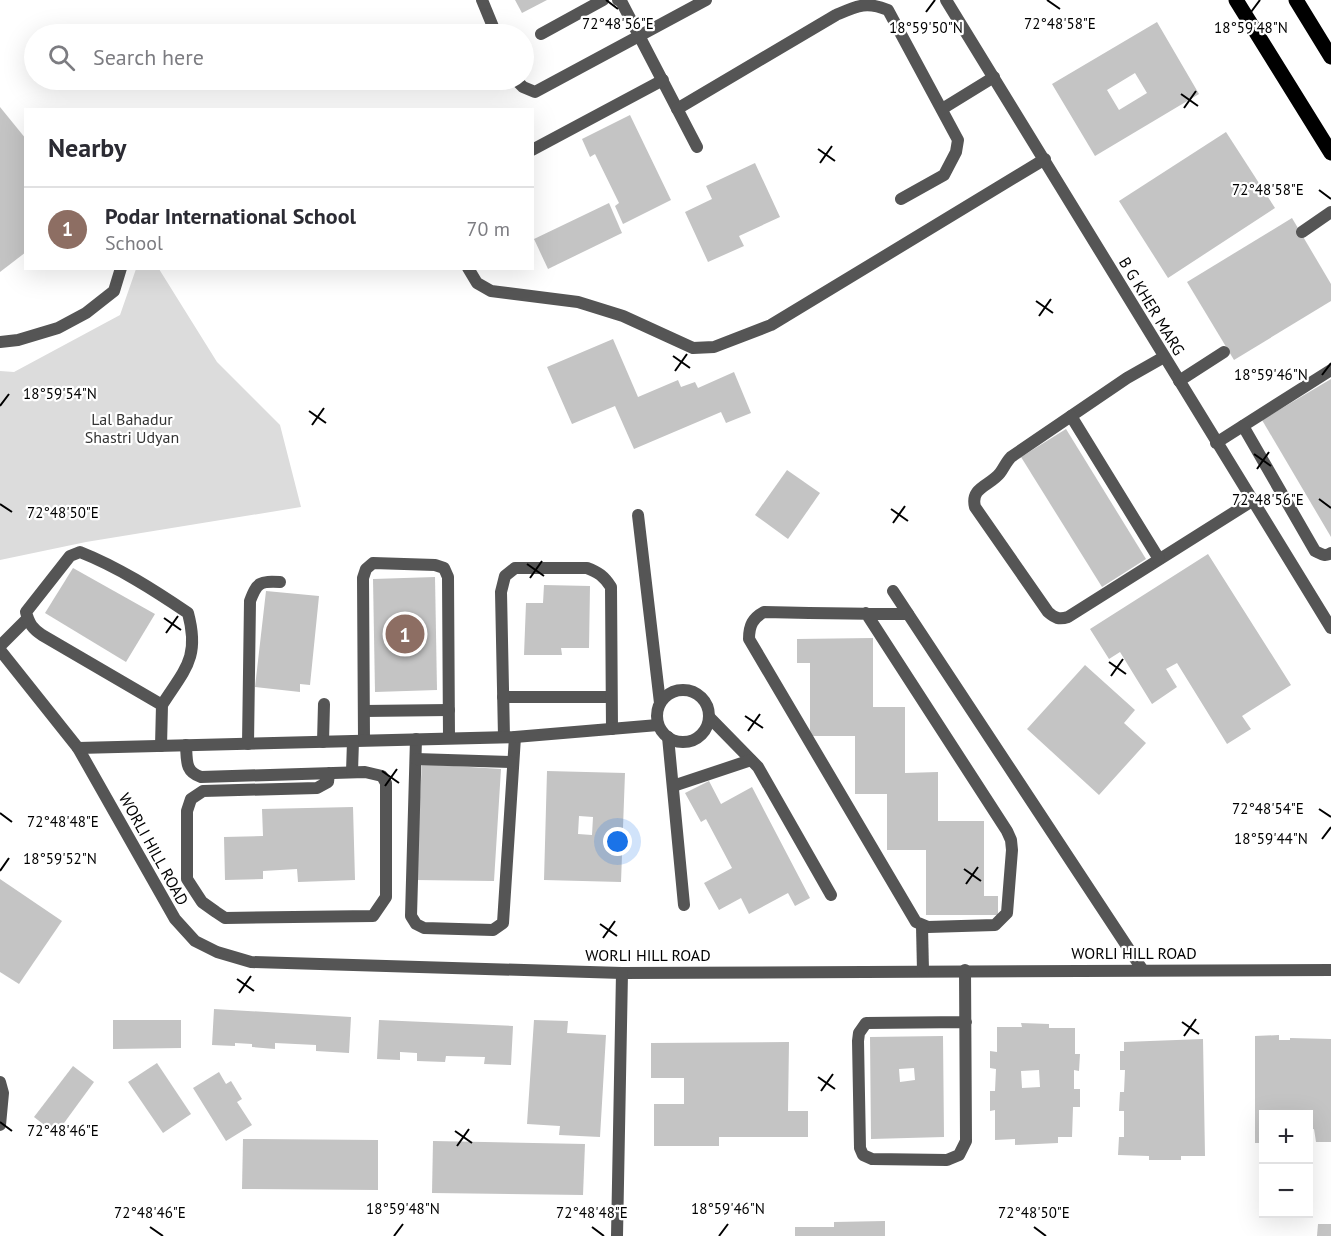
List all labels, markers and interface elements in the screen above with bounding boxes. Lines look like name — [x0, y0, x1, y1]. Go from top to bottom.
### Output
text: 72°48'56"E — [582, 14, 654, 33]
text: 72°48'58"E — [1024, 14, 1096, 33]
text: 18°59'50"N — [889, 18, 963, 37]
text: 18°59'48"N — [1214, 18, 1288, 37]
search box — [24, 24, 534, 90]
icon: search — [45, 41, 78, 74]
text: Search here — [93, 43, 204, 71]
text: Nearby — [48, 131, 126, 164]
text: 72°48'58"E — [1232, 180, 1304, 199]
text: Podar International School — [105, 202, 356, 230]
text: 1 — [62, 216, 73, 242]
text: 70 m — [467, 216, 510, 242]
text: School — [105, 230, 163, 256]
street label: B G KHER MARG — [1115, 253, 1189, 359]
text: 18°59'46"N — [1234, 365, 1308, 384]
text: 18°59'54"N — [23, 384, 97, 403]
park label: Lal Bahadur Shastri Udyan — [85, 409, 179, 447]
text: 72°48'56"E — [1232, 490, 1304, 509]
text: 72°48'50"E — [27, 503, 99, 522]
pin: 1 — [386, 612, 424, 656]
street label: WORLI HILL ROAD — [115, 789, 193, 909]
text: 72°48'54"E — [1232, 799, 1304, 818]
text: 72°48'48"E — [27, 812, 99, 831]
your location — [603, 827, 632, 856]
text: 18°59'44"N — [1234, 829, 1308, 848]
text: 18°59'52"N — [23, 849, 97, 868]
street label: WORLI HILL ROAD — [1071, 943, 1197, 963]
street label: WORLI HILL ROAD — [585, 945, 711, 965]
map controls — [1259, 1110, 1313, 1218]
button: + — [1259, 1110, 1313, 1164]
text: 72°48'46"E — [27, 1121, 99, 1140]
button: − — [1259, 1164, 1313, 1218]
text: 18°59'48"N — [366, 1199, 440, 1218]
text: 18°59'46"N — [691, 1199, 765, 1218]
text: 72°48'46"E — [114, 1203, 186, 1222]
text: 72°48'48"E — [556, 1203, 628, 1222]
text: 72°48'50"E — [998, 1203, 1070, 1222]

